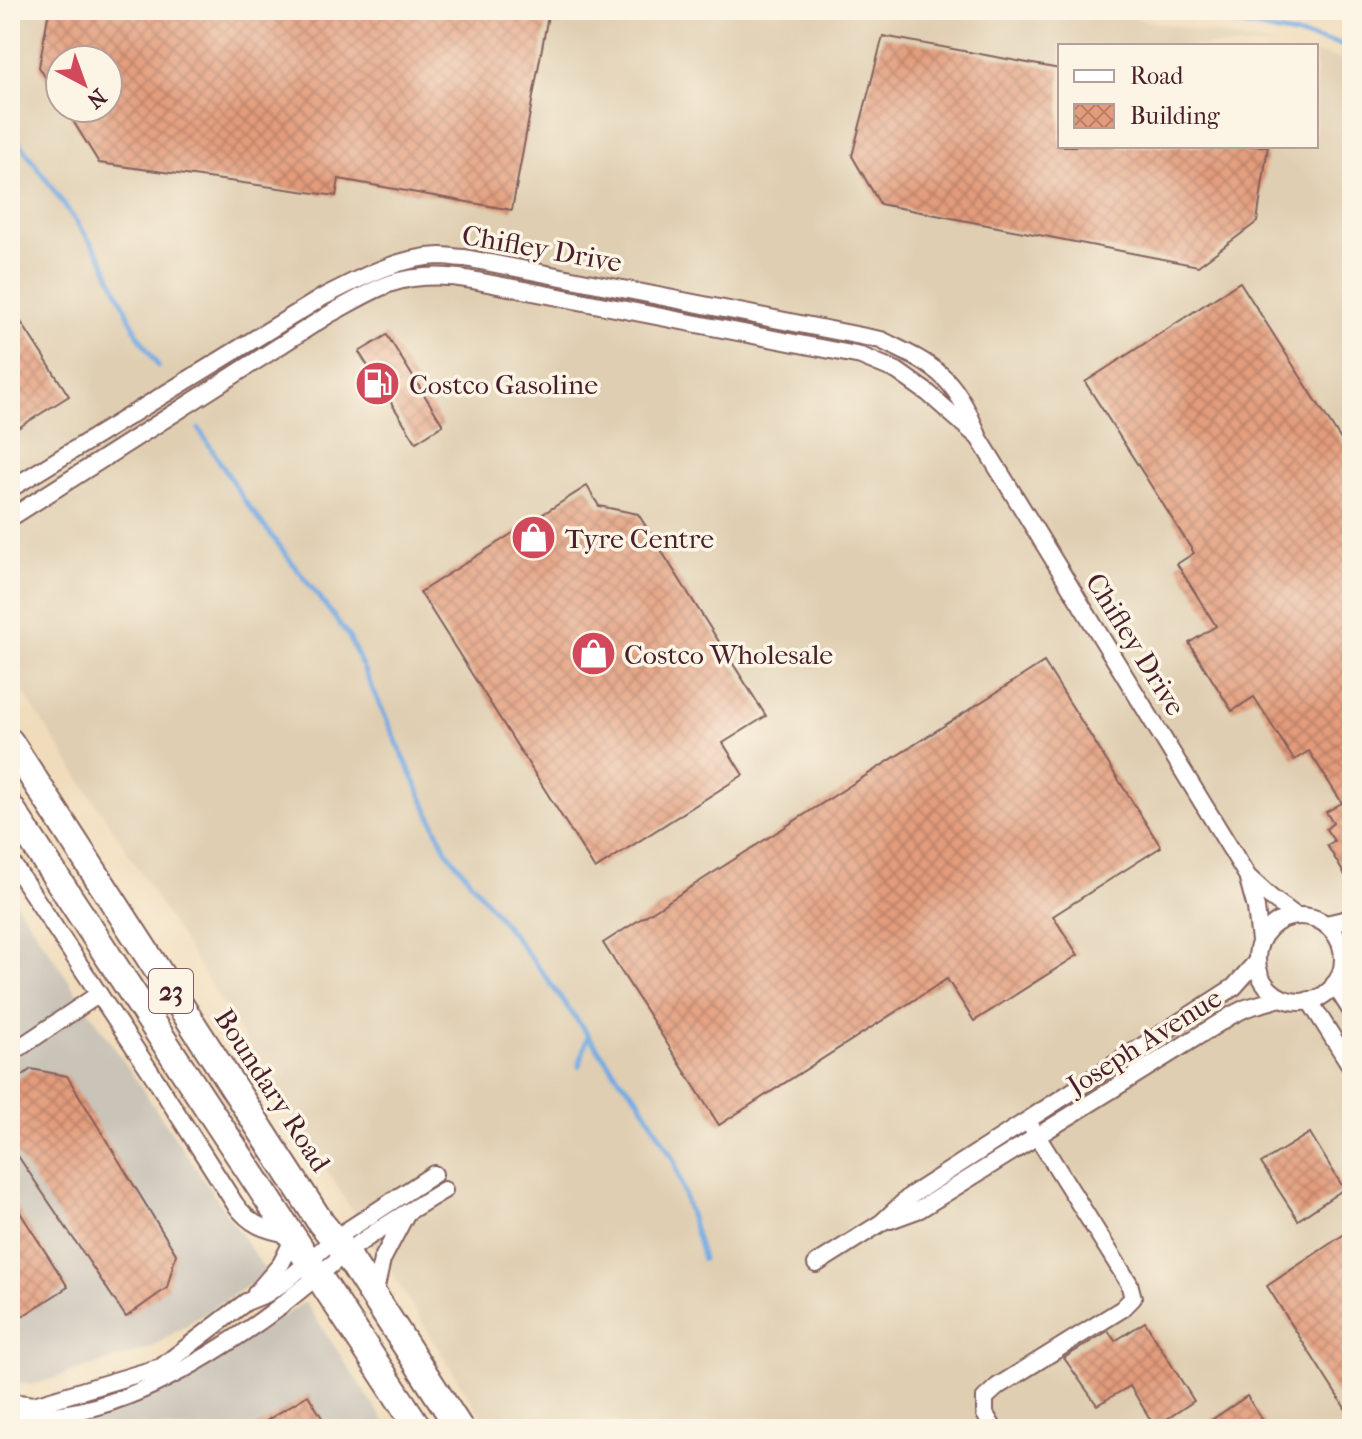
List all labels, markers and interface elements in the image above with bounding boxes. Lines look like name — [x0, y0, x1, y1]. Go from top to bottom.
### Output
north arrow — [44, 44, 124, 124]
legend — [1058, 44, 1318, 148]
text: Road — [1130, 62, 1184, 90]
text: N — [81, 83, 111, 114]
text: Building — [1130, 102, 1221, 130]
street label: Chifley Drive — [459, 218, 624, 279]
fuel station icon: Costco Gasoline — [354, 360, 402, 408]
place label: Costco Gasoline — [409, 368, 598, 401]
shop icon: Tyre Centre — [510, 514, 558, 562]
place label: Tyre Centre — [565, 522, 714, 555]
street label: Chifley Drive — [1079, 567, 1192, 722]
shop icon: Costco Wholesale — [569, 630, 617, 678]
place label: Costco Wholesale — [624, 638, 833, 671]
road number: 23 — [149, 969, 193, 1013]
street label: Joseph Avenue — [1059, 981, 1227, 1103]
street label: Boundary Road — [208, 1003, 338, 1179]

